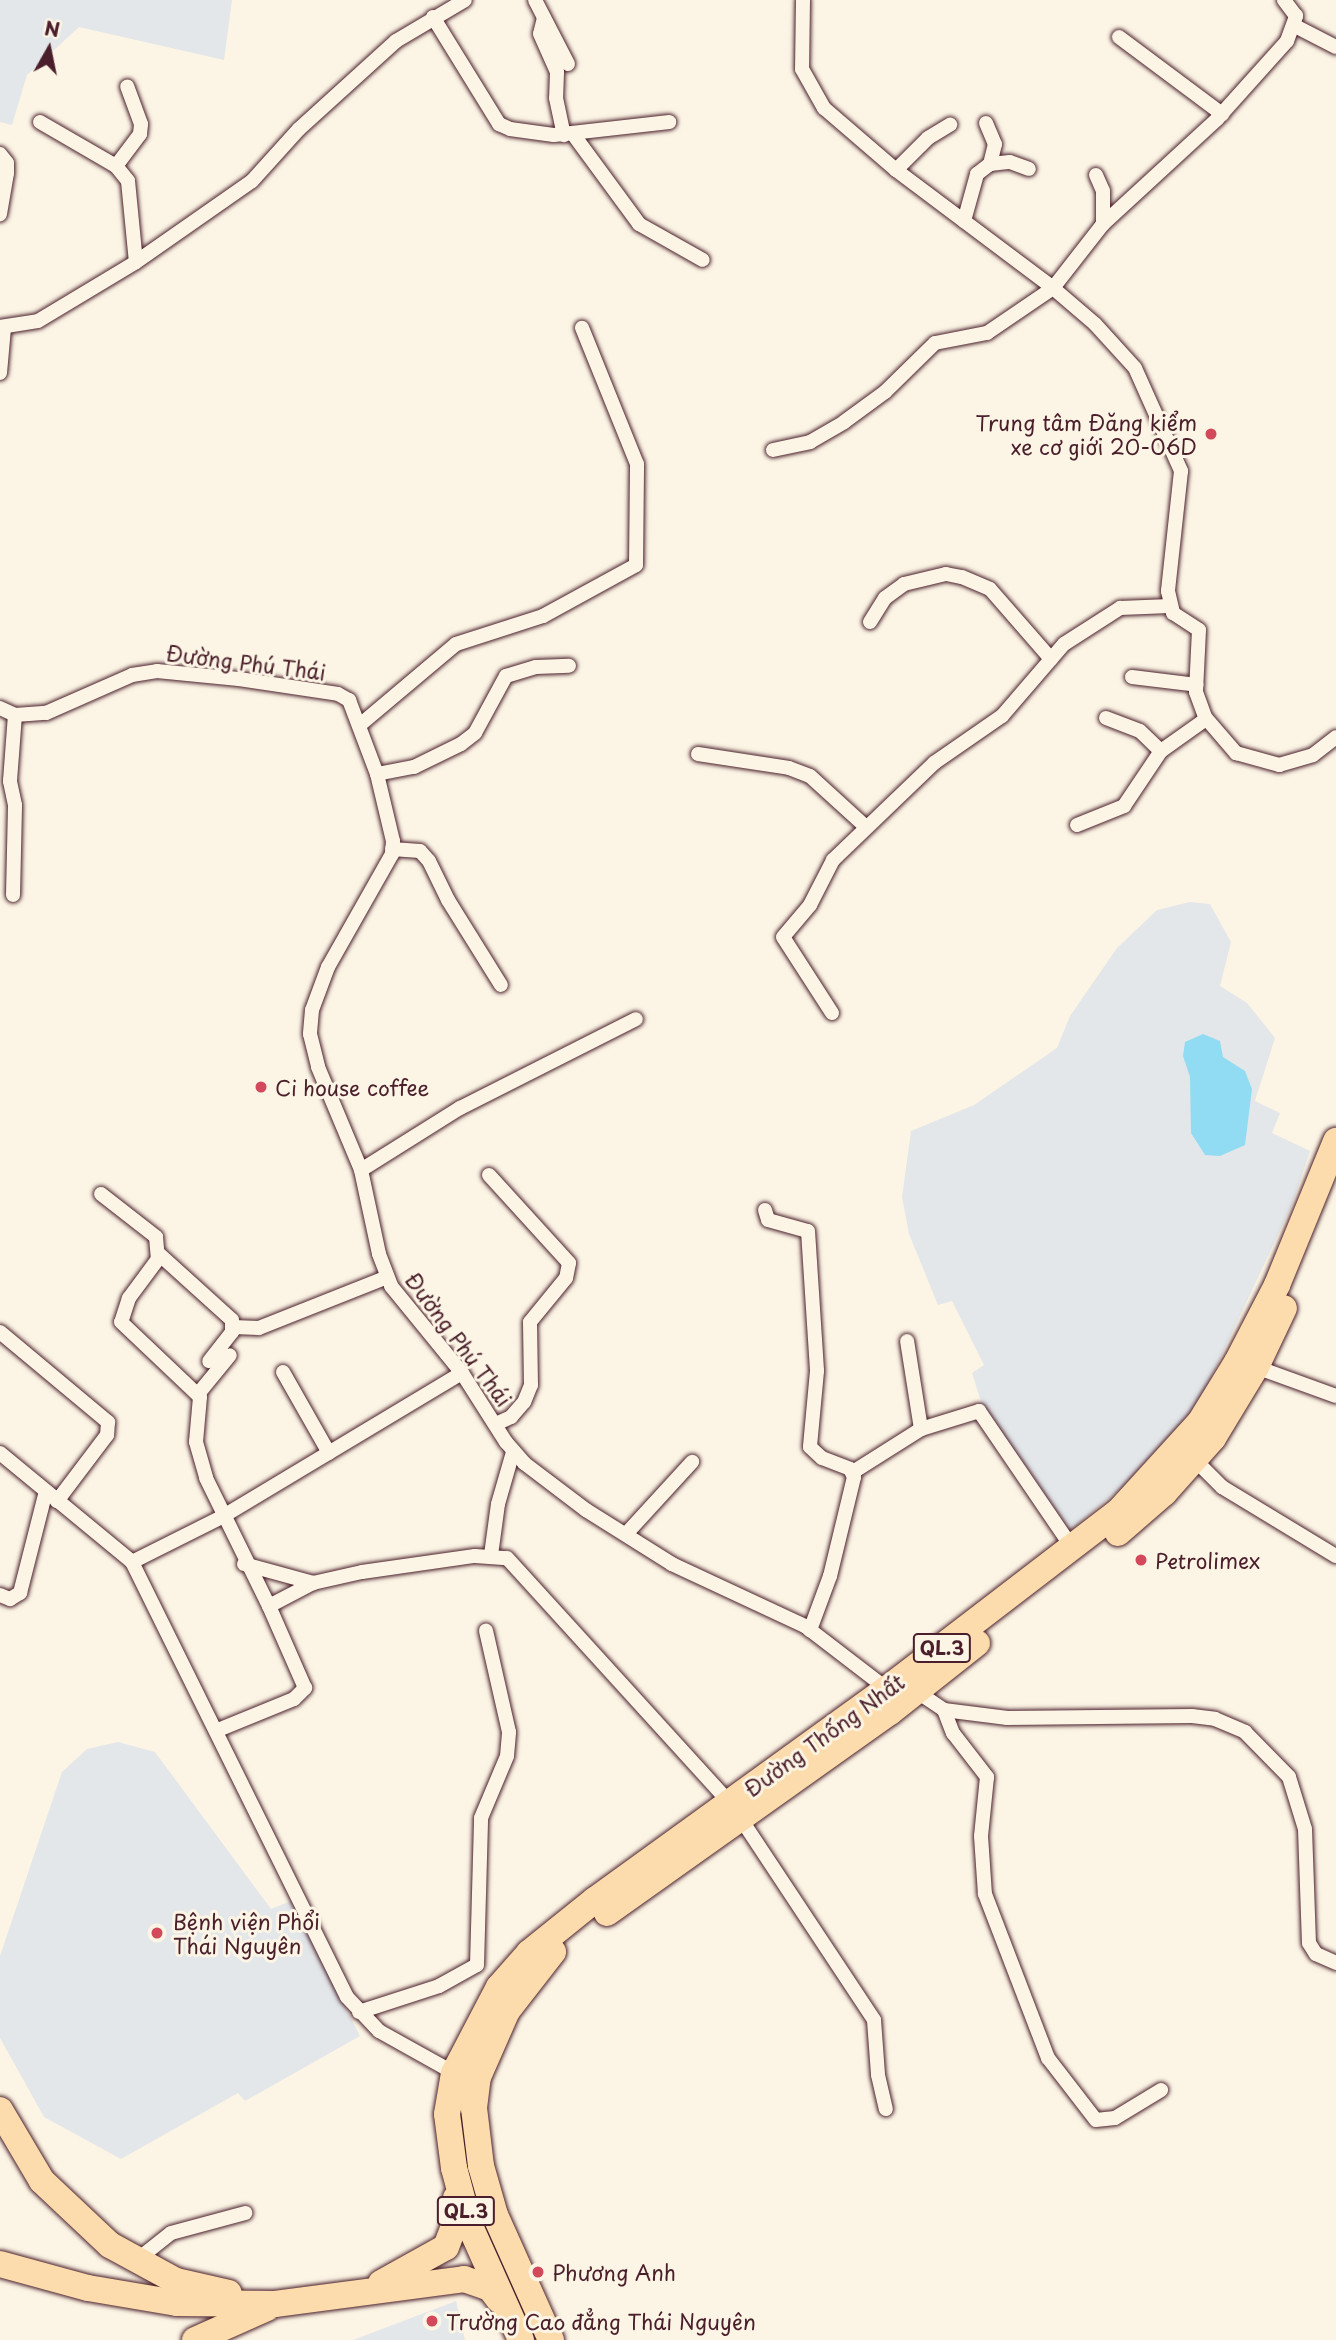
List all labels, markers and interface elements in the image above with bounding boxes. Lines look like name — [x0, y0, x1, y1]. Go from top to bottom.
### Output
text: N — [43, 13, 62, 43]
north arrow — [14, 14, 84, 84]
place label: Trung tâm Đăng kiểm xe cơ giới 20-06D — [974, 409, 1197, 459]
marker: Trung tâm Đăng kiểm xe cơ giới 20-06D — [1203, 426, 1219, 442]
street label: Đường Phú Thái — [164, 640, 328, 684]
place label: Ci house coffee — [275, 1074, 431, 1100]
marker: Ci house coffee — [253, 1079, 269, 1095]
street label: Đường Phú Thái — [400, 1267, 518, 1411]
place label: Petrolimex — [1155, 1547, 1260, 1573]
marker: Petrolimex — [1133, 1552, 1149, 1568]
road number: QL.3 — [912, 1632, 972, 1664]
street label: Đường Thống Nhất — [739, 1669, 909, 1801]
place label: Bệnh viện Phổi Thái Nguyên — [173, 1908, 320, 1958]
marker: Bệnh viện Phổi Thái Nguyên — [147, 1923, 167, 1943]
road number: QL.3 — [436, 2196, 496, 2226]
place label: Phương Anh — [552, 2259, 675, 2285]
marker: Phương Anh — [530, 2264, 546, 2280]
place label: Trường Cao đẳng Thái Nguyên — [446, 2308, 758, 2334]
marker: Trường Cao đẳng Thái Nguyên — [424, 2313, 440, 2329]

